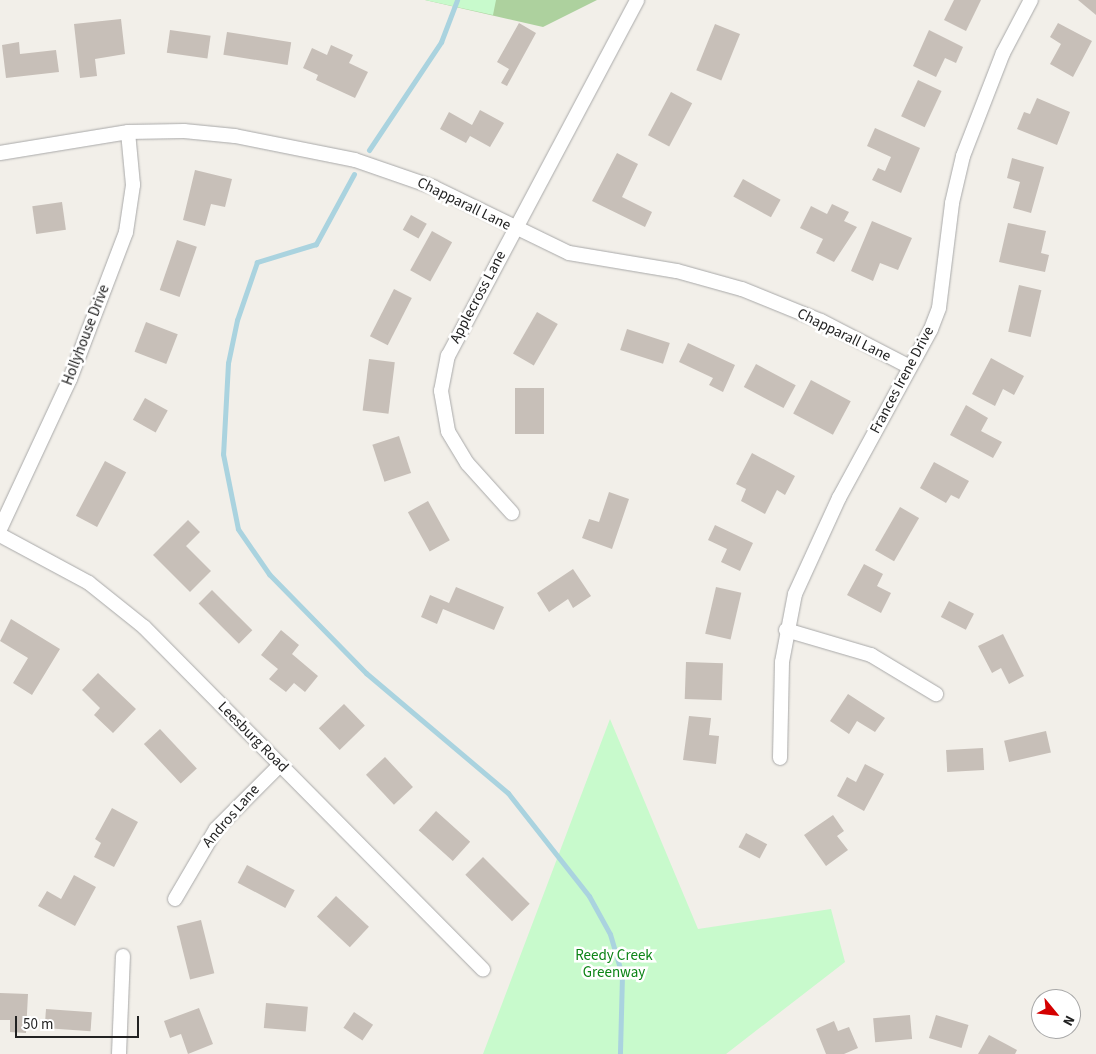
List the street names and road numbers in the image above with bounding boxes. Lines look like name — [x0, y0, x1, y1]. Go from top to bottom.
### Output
street label: Chapparall Lane — [414, 174, 514, 234]
street label: Applecross Lane — [446, 248, 510, 346]
street label: Hollyhouse Drive — [59, 282, 113, 388]
street label: Chapparall Lane — [794, 305, 894, 365]
street label: Frances Irene Drive — [866, 323, 938, 437]
street label: Leesburg Road — [214, 698, 292, 776]
street label: Andros Lane — [199, 781, 263, 851]

